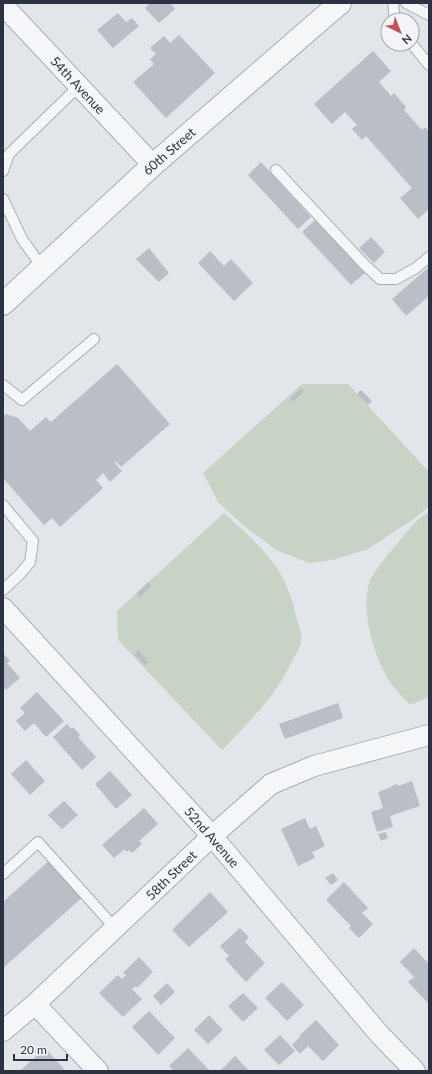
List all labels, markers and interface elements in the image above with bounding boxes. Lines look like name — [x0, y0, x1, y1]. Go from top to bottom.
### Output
north arrow — [380, 12, 420, 52]
text: N — [400, 32, 415, 47]
street label: 54th Avenue — [47, 53, 109, 117]
street label: 60th Street — [139, 124, 199, 178]
street label: 52nd Avenue — [181, 803, 243, 871]
street label: 58th Street — [142, 847, 200, 903]
scale bar — [14, 1036, 67, 1062]
text: 20 m — [20, 1042, 47, 1057]

